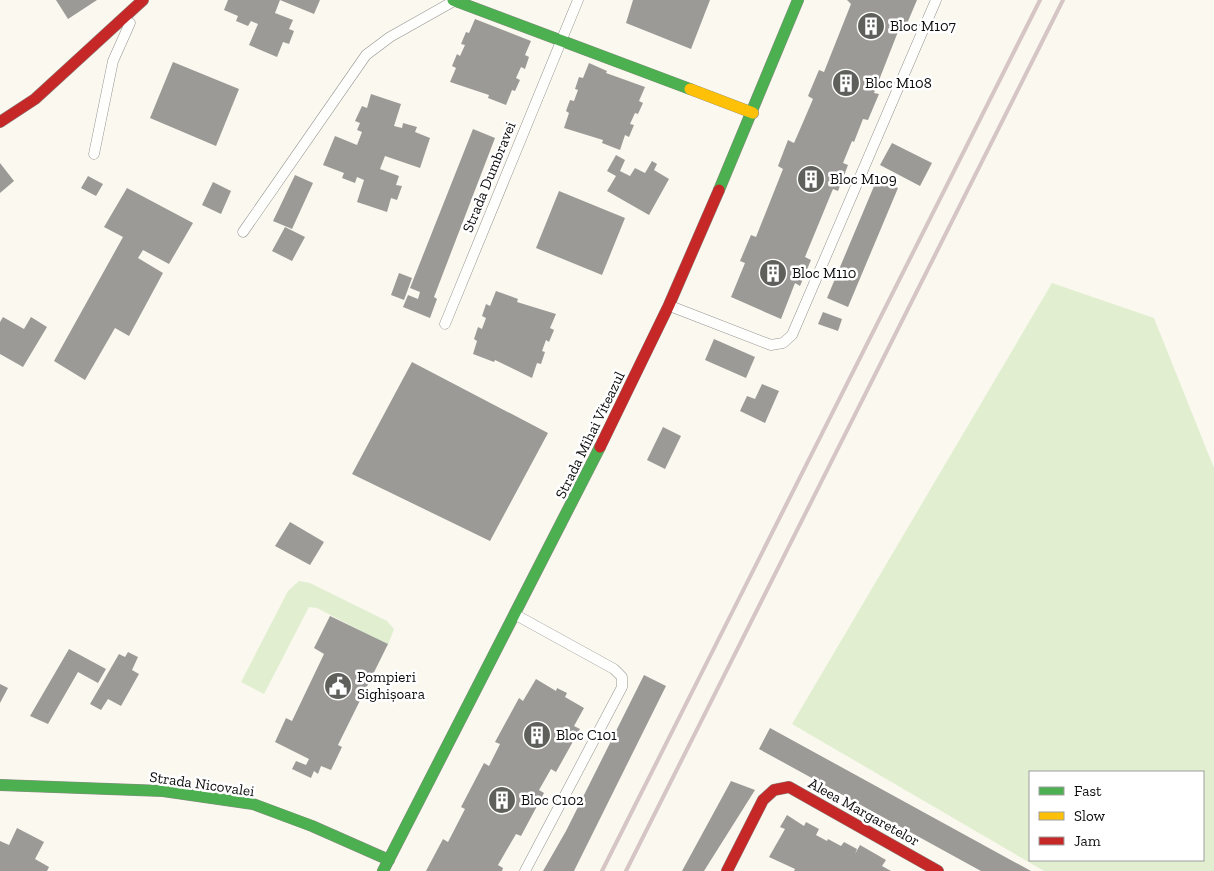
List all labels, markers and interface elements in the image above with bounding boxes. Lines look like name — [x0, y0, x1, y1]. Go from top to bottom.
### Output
building icon: Bloc M107 — [856, 11, 886, 41]
place label: Bloc M107 — [890, 17, 956, 35]
building icon: Bloc M108 — [831, 68, 861, 98]
place label: Bloc M108 — [865, 74, 932, 92]
street label: Strada Dumbravei — [459, 119, 519, 235]
building icon: Bloc M109 — [796, 164, 826, 194]
place label: Bloc M109 — [830, 170, 897, 188]
building icon: Bloc M110 — [758, 258, 788, 288]
place label: Bloc M110 — [792, 264, 856, 282]
street label: Strada Mihai Viteazul — [551, 369, 629, 501]
place label: Pompieri Sighișoara — [357, 668, 425, 703]
public building icon: Pompieri Sighișoara — [323, 671, 353, 701]
building icon: Bloc C101 — [522, 720, 552, 750]
place label: Bloc C101 — [556, 726, 617, 744]
street label: Strada Nicovalei — [149, 768, 255, 800]
legend — [1029, 771, 1204, 861]
street label: Aleea Margaretelor — [805, 774, 923, 850]
text: Fast — [1074, 782, 1102, 800]
building icon: Bloc C102 — [487, 785, 517, 815]
place label: Bloc C102 — [521, 791, 584, 809]
text: Slow — [1074, 807, 1106, 825]
text: Jam — [1074, 832, 1101, 850]

